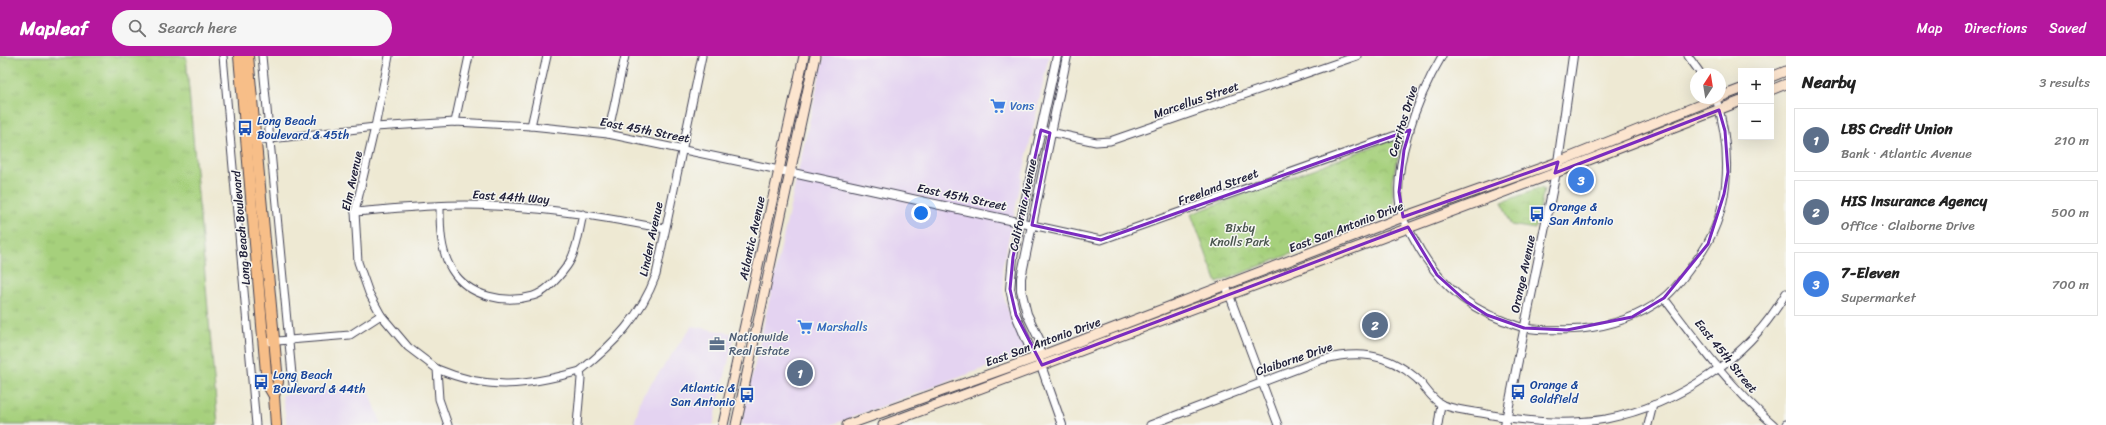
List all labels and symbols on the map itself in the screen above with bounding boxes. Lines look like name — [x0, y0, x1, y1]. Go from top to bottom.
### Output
north arrow — [1690, 68, 1726, 104]
street label: Marcellus Street — [1150, 75, 1242, 125]
street label: Cerritos Drive — [1382, 83, 1424, 159]
place label: Vons — [1010, 95, 1035, 117]
supermarket icon: Vons — [989, 97, 1007, 115]
place label: Long Beach Boulevard & 45th — [257, 110, 349, 146]
street label: East 45th Street — [598, 111, 692, 149]
bus stop icon: Long Beach Boulevard & 45th — [236, 119, 254, 137]
street label: Elm Avenue — [335, 149, 369, 213]
street label: California Avenue — [1003, 157, 1043, 253]
street label: Freeland Street — [1175, 162, 1261, 212]
pin: 3 — [1568, 165, 1594, 195]
street label: Long Beach Boulevard — [225, 169, 257, 286]
street label: East 45th Street — [915, 177, 1009, 217]
street label: East 44th Way — [472, 183, 551, 211]
street label: Atlantic Avenue — [732, 194, 772, 283]
street label: East San Antonio Drive — [1285, 195, 1407, 259]
place label: Orange & San Antonio — [1549, 196, 1613, 232]
street label: Linden Avenue — [632, 200, 670, 278]
your location — [911, 203, 931, 223]
bus stop icon: Orange & San Antonio — [1528, 205, 1546, 223]
park label: Bixby Knolls Park — [1210, 217, 1270, 253]
street label: Orange Avenue — [1504, 233, 1542, 315]
pin: 2 — [1362, 310, 1388, 340]
street label: East San Antonio Drive — [982, 311, 1104, 373]
street label: East 45th Street — [1689, 314, 1763, 398]
place label: Marshalls — [817, 316, 867, 338]
supermarket icon: Marshalls — [796, 318, 814, 336]
place label: Nationwide Real Estate — [729, 326, 789, 362]
office icon: Nationwide Real Estate — [708, 335, 726, 353]
street label: Claiborne Drive — [1253, 336, 1336, 382]
pin: 1 — [787, 358, 813, 388]
place label: Long Beach Boulevard & 44th — [273, 364, 366, 400]
bus stop icon: Long Beach Boulevard & 44th — [252, 373, 270, 391]
place label: Orange & Goldfield — [1530, 374, 1580, 410]
place label: Atlantic & San Antonio — [671, 377, 735, 413]
bus stop icon: Orange & Goldfield — [1509, 383, 1527, 401]
bus stop icon: Atlantic & San Antonio — [738, 386, 756, 404]

